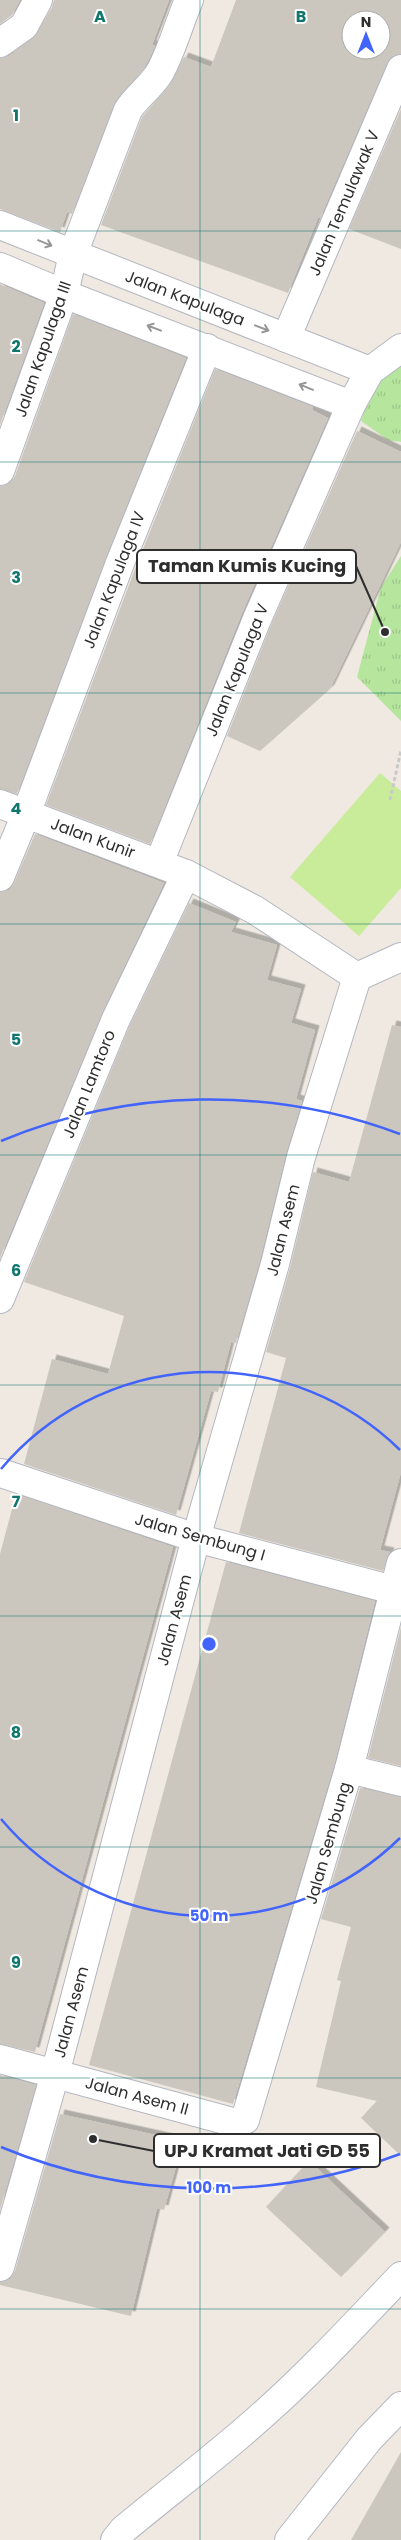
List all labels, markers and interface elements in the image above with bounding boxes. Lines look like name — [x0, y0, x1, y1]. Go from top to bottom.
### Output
text: A — [94, 5, 106, 28]
text: B — [296, 5, 306, 28]
north arrow — [341, 10, 391, 60]
text: N — [361, 12, 371, 32]
text: 1 — [13, 104, 19, 127]
street label: Jalan Temulawak V — [303, 127, 385, 279]
one-way arrow — [37, 239, 52, 249]
street label: Jalan Kapulaga — [122, 265, 248, 331]
street label: Jalan Kapulaga III — [9, 278, 77, 420]
one-way arrow — [147, 323, 162, 332]
one-way arrow — [254, 325, 269, 334]
text: 2 — [11, 335, 21, 358]
one-way arrow — [299, 382, 314, 391]
street label: Jalan Kapulaga IV — [77, 508, 151, 652]
callout: Taman Kumis Kucing — [137, 550, 356, 583]
text: Taman Kumis Kucing — [148, 553, 346, 578]
text: 3 — [11, 566, 21, 589]
street label: Jalan Kapulaga V — [200, 600, 274, 740]
text: 4 — [11, 797, 22, 820]
street label: Jalan Kunir — [47, 812, 139, 864]
street label: Jalan Lamtoro — [57, 1026, 121, 1142]
text: 5 — [11, 1028, 21, 1051]
street label: Jalan Asem — [260, 1182, 306, 1278]
text: 6 — [11, 1259, 21, 1282]
text: 7 — [12, 1490, 21, 1513]
street label: Jalan Sembung I — [132, 1507, 268, 1567]
street label: Jalan Asem — [151, 1572, 197, 1668]
centre of rings — [200, 1635, 218, 1653]
text: 8 — [11, 1721, 21, 1744]
street label: Jalan Sembung — [300, 1779, 356, 1907]
text: 50 m — [190, 1905, 228, 1926]
text: 9 — [11, 1951, 21, 1974]
street label: Jalan Asem — [48, 1964, 94, 2060]
street label: Jalan Asem II — [83, 2071, 191, 2121]
callout: UPJ Kramat Jati GD 55 — [154, 2134, 380, 2167]
text: UPJ Kramat Jati GD 55 — [164, 2138, 370, 2163]
text: 100 m — [187, 2177, 231, 2198]

